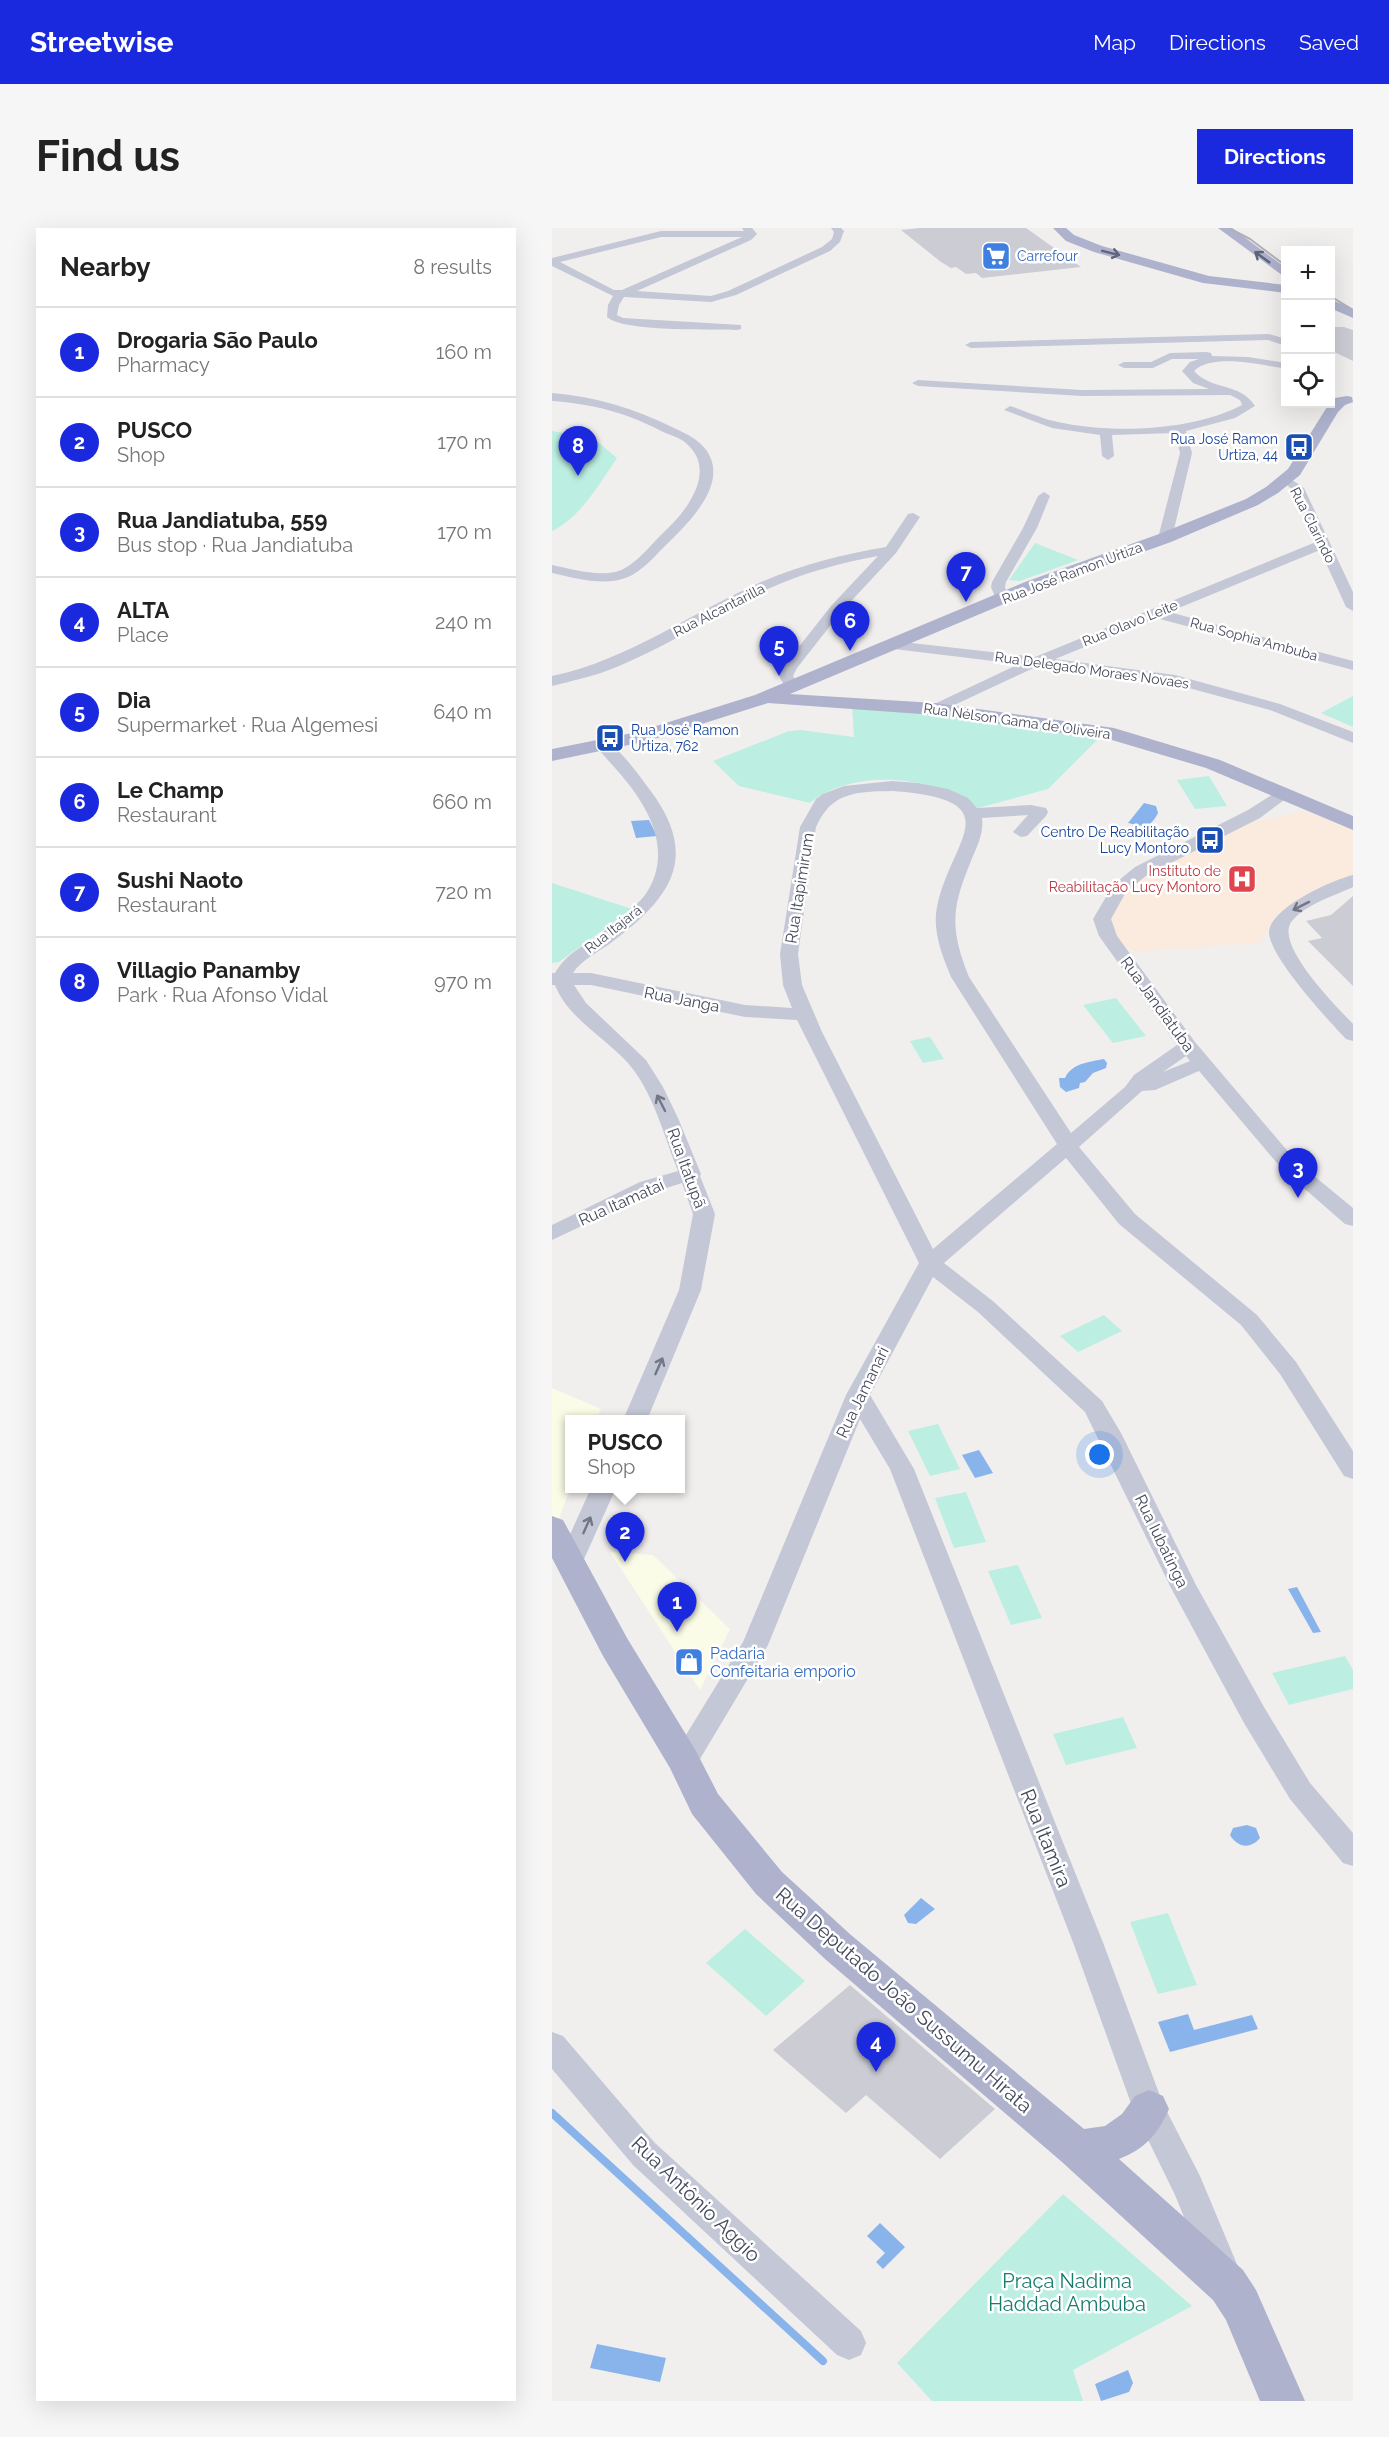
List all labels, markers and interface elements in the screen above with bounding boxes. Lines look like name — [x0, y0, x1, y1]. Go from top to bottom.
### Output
text: Streetwise — [30, 26, 174, 59]
text: Map — [1093, 30, 1136, 55]
text: Directions — [1169, 30, 1266, 55]
text: Saved — [1299, 30, 1359, 55]
button: Directions — [1197, 129, 1353, 184]
text: Find us — [36, 132, 180, 181]
supermarket icon: Carrefour — [980, 240, 1012, 272]
map controls — [1281, 246, 1335, 408]
button: + — [1281, 246, 1335, 300]
place label: Carrefour — [1017, 248, 1078, 264]
one-way arrow — [1101, 248, 1120, 259]
one-way arrow — [1254, 251, 1270, 263]
text: Nearby — [60, 252, 150, 282]
text: 8 results — [413, 255, 492, 279]
button: − — [1281, 300, 1335, 354]
text: Drogaria São Paulo — [117, 327, 318, 353]
text: 1 — [75, 340, 84, 364]
text: 160 m — [436, 340, 492, 364]
text: Pharmacy — [117, 353, 210, 377]
button: locate — [1281, 354, 1335, 408]
text: PUSCO — [117, 417, 192, 443]
pin: 8 — [558, 426, 598, 476]
text: 2 — [74, 430, 85, 454]
text: 170 m — [437, 430, 492, 454]
place label: Rua José Ramon Urtiza, 44 — [1170, 431, 1278, 463]
bus stop icon: Rua José Ramon Urtiza, 44 — [1283, 431, 1315, 463]
text: Shop — [117, 443, 165, 467]
street label: Rua Clarindo — [1287, 484, 1339, 566]
text: Rua Jandiatuba, 559 — [117, 507, 328, 533]
text: 3 — [74, 520, 85, 544]
text: 170 m — [437, 520, 492, 544]
text: Bus stop · Rua Jandiatuba — [117, 533, 353, 557]
street label: Rua José Ramon Urtiza — [1000, 539, 1144, 607]
pin: 7 — [946, 552, 986, 602]
street label: Rua Alcantarilla — [671, 580, 767, 640]
text: ALTA — [117, 597, 169, 623]
street label: Rua Olavo Leite — [1080, 597, 1180, 649]
pin: 6 — [830, 602, 870, 651]
text: 4 — [74, 610, 85, 634]
text: 240 m — [435, 610, 492, 634]
street label: Rua Sophia Ambuba — [1188, 614, 1320, 664]
text: Place — [117, 623, 168, 647]
pin: 5 — [760, 626, 798, 676]
street label: Rua Delegado Moraes Novaes — [994, 648, 1190, 692]
text: Dia — [117, 687, 151, 713]
text: 5 — [74, 700, 85, 724]
text: 640 m — [433, 700, 492, 724]
street label: Rua Nélson Gama de Oliveira — [922, 700, 1112, 742]
text: Supermarket · Rua Algemesi — [117, 713, 378, 737]
bus stop icon: Rua José Ramon Urtiza, 762 — [594, 722, 626, 754]
place label: Rua José Ramon Urtiza, 762 — [631, 722, 739, 754]
text: Le Champ — [117, 777, 224, 803]
text: 6 — [73, 790, 86, 814]
text: 660 m — [432, 790, 492, 814]
text: Restaurant — [117, 803, 217, 827]
place label: Centro De Reabilitação Lucy Montoro — [1041, 824, 1189, 856]
bus stop icon: Centro De Reabilitação Lucy Montoro — [1194, 824, 1226, 856]
street label: Rua Itapimirum — [781, 831, 818, 945]
place label: Instituto de Reabilitação Lucy Montoro — [1049, 863, 1221, 895]
hospital icon: Instituto de Reabilitação Lucy Montoro — [1226, 863, 1258, 895]
text: Sushi Naoto — [117, 867, 243, 893]
text: 7 — [74, 880, 85, 904]
text: 720 m — [435, 880, 492, 904]
text: Restaurant — [117, 893, 217, 917]
one-way arrow — [1292, 901, 1310, 913]
street label: Rua Itajará — [581, 902, 645, 956]
street label: Rua Jandiatuba — [1117, 953, 1199, 1056]
text: Villagio Panamby — [117, 957, 300, 983]
text: 8 — [73, 970, 86, 994]
text: 970 m — [434, 970, 492, 994]
text: Park · Rua Afonso Vidal — [117, 983, 328, 1007]
street label: Rua Janga — [643, 983, 721, 1016]
one-way arrow — [655, 1095, 666, 1113]
street label: Rua Itatupã — [663, 1125, 710, 1211]
pin: 3 — [1278, 1148, 1318, 1198]
street label: Rua Itamataí — [576, 1175, 667, 1230]
street label: Rua Jamanari — [832, 1344, 893, 1441]
one-way arrow — [653, 1358, 665, 1376]
popup — [565, 1415, 685, 1493]
text: PUSCO — [587, 1429, 663, 1455]
your location — [1085, 1440, 1114, 1469]
text: Shop — [587, 1455, 635, 1479]
street label: Rua Iubatinga — [1131, 1491, 1192, 1591]
pin: 2 — [606, 1512, 644, 1562]
one-way arrow — [582, 1516, 594, 1534]
pin: 1 — [658, 1582, 696, 1632]
place label: Padaria Confeitaria emporio — [710, 1644, 856, 1681]
shop icon: Padaria Confeitaria emporio — [673, 1646, 705, 1678]
street label: Rua Itamira — [1015, 1785, 1077, 1891]
street label: Rua Deputado João Sussumu Hirata — [771, 1882, 1037, 2118]
pin: 4 — [856, 2022, 896, 2072]
street label: Rua Antônio Aggio — [626, 2131, 766, 2267]
park label: Praça Nadima Haddad Ambuba — [988, 2269, 1146, 2316]

